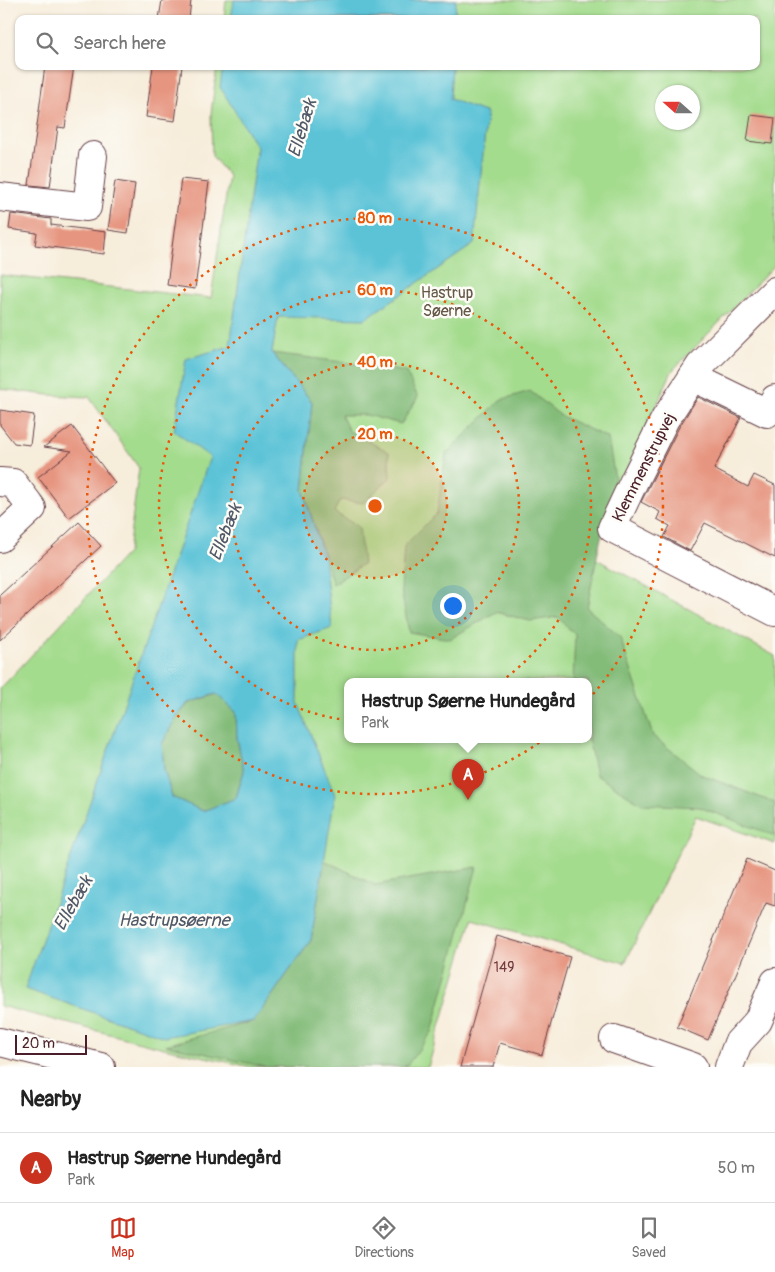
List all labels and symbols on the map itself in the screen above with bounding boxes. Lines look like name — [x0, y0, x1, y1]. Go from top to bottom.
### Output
north arrow — [655, 85, 700, 130]
water label: Ellebæk — [283, 95, 323, 160]
text: 80 m — [358, 209, 392, 228]
text: 60 m — [357, 281, 393, 300]
park label: Hastrup Søerne — [421, 283, 473, 321]
text: 40 m — [357, 353, 393, 372]
street label: Klemmenstrupvej — [608, 410, 680, 525]
text: 20 m — [357, 425, 393, 444]
centre of rings — [366, 497, 384, 515]
water label: Ellebæk — [204, 499, 248, 564]
your location — [440, 593, 466, 619]
pin: A — [452, 759, 484, 800]
water label: Ellebæk — [49, 870, 99, 935]
water label: Hastrupsøerne — [118, 909, 232, 932]
house number: 149 — [494, 959, 514, 976]
scale bar — [15, 1032, 88, 1055]

